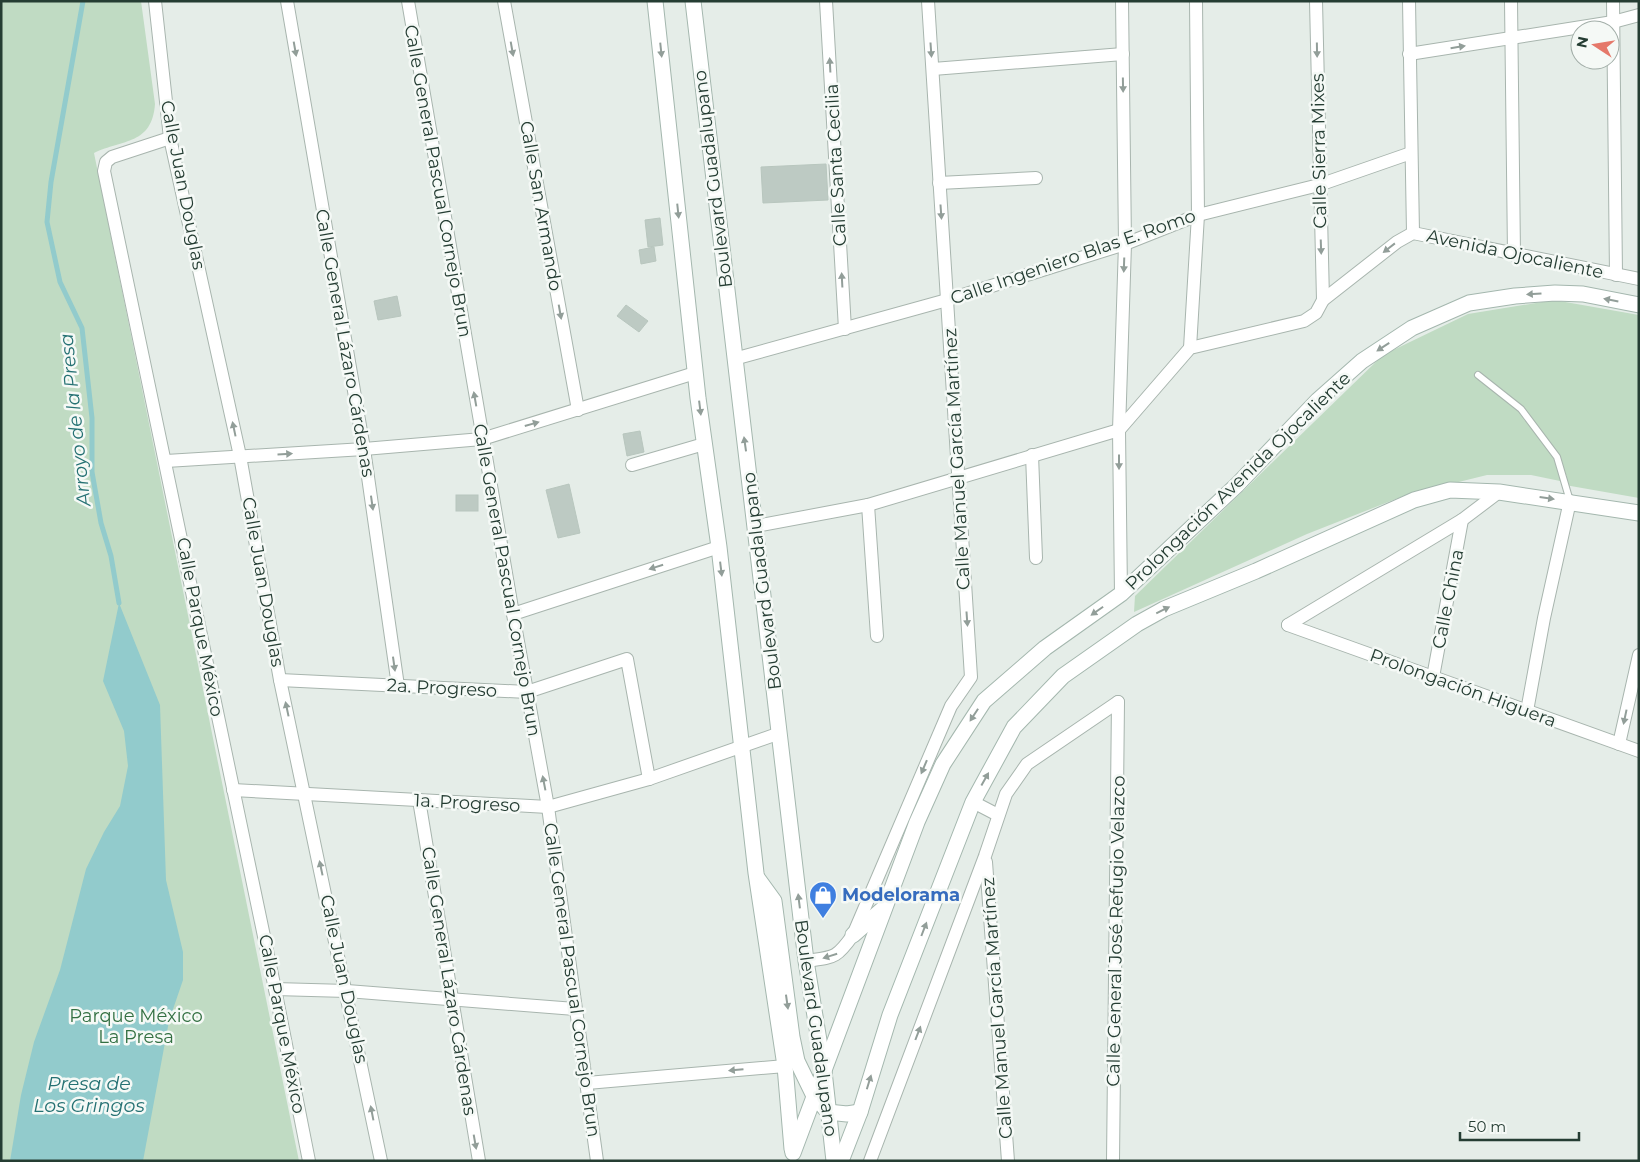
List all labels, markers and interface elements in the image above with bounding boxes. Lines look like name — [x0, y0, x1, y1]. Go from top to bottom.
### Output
north arrow — [1570, 20, 1620, 70]
street label: Calle General Pascual Cornejo Brun — [400, 23, 476, 339]
text: N — [1572, 35, 1592, 50]
one-way arrow — [292, 42, 300, 58]
one-way arrow — [509, 42, 517, 58]
one-way arrow — [657, 42, 665, 58]
one-way arrow — [928, 42, 936, 58]
one-way arrow — [1313, 42, 1321, 58]
one-way arrow — [1450, 43, 1466, 51]
one-way arrow — [825, 57, 833, 73]
street label: Boulevard Guadalupano — [689, 69, 737, 289]
street label: Calle Sierra Mixes — [1307, 73, 1331, 229]
one-way arrow — [1119, 77, 1127, 93]
street label: Calle Santa Cecilia — [821, 83, 851, 247]
street label: Calle Juan Douglas — [156, 98, 210, 272]
street label: Calle San Armando — [515, 119, 567, 293]
one-way arrow — [674, 204, 682, 220]
one-way arrow — [937, 204, 945, 220]
street label: Calle Ingeniero Blas E. Romo — [947, 205, 1199, 309]
street label: Calle General Lázaro Cárdenas — [311, 207, 379, 479]
street label: Avenida Ojocaliente — [1425, 225, 1605, 283]
one-way arrow — [1317, 240, 1325, 256]
one-way arrow — [1383, 242, 1396, 253]
one-way arrow — [1120, 257, 1128, 273]
one-way arrow — [838, 272, 846, 288]
one-way arrow — [1526, 291, 1542, 299]
one-way arrow — [1602, 295, 1618, 303]
one-way arrow — [556, 305, 564, 320]
street label: Calle Manuel García Martínez — [939, 327, 975, 591]
water label: Arroyo de la Presa — [54, 332, 96, 508]
one-way arrow — [1376, 342, 1390, 351]
street label: Prolongación Avenida Ojocaliente — [1121, 367, 1355, 595]
one-way arrow — [471, 391, 479, 407]
one-way arrow — [696, 400, 704, 416]
one-way arrow — [525, 419, 540, 427]
one-way arrow — [230, 421, 238, 437]
street label: Calle General Pascual Cornejo Brun — [469, 422, 545, 738]
one-way arrow — [741, 436, 749, 452]
one-way arrow — [277, 449, 293, 457]
one-way arrow — [1116, 455, 1124, 471]
street label: Boulevard Guadalupano — [738, 471, 786, 691]
one-way arrow — [1539, 494, 1555, 502]
street label: Calle Juan Douglas — [237, 495, 289, 669]
one-way arrow — [368, 495, 376, 511]
street label: Calle Parque México — [172, 535, 228, 719]
street label: Calle China — [1428, 547, 1468, 651]
one-way arrow — [717, 561, 725, 577]
one-way arrow — [648, 564, 663, 572]
one-way arrow — [1090, 606, 1104, 616]
one-way arrow — [1156, 606, 1170, 614]
one-way arrow — [963, 611, 971, 627]
street label: Prolongación Higuera — [1367, 644, 1559, 732]
one-way arrow — [391, 656, 399, 672]
street label: 2a. Progreso — [386, 674, 498, 702]
one-way arrow — [282, 701, 290, 717]
one-way arrow — [970, 709, 979, 722]
one-way arrow — [1621, 709, 1629, 724]
one-way arrow — [920, 760, 928, 774]
one-way arrow — [981, 772, 990, 785]
street label: Calle General José Refugio Velazco — [1102, 775, 1130, 1087]
one-way arrow — [540, 776, 548, 791]
street label: 1a. Progreso — [413, 789, 521, 817]
street label: Calle General Pascual Cornejo Brun — [539, 821, 605, 1139]
street label: Calle General Lázaro Cárdenas — [417, 845, 481, 1117]
one-way arrow — [317, 861, 325, 876]
street label: Calle Manuel García Martínez — [977, 876, 1017, 1140]
shop icon: Modelorama — [808, 880, 838, 919]
place label: Modelorama — [842, 884, 960, 906]
street label: Calle Juan Douglas — [315, 893, 373, 1066]
one-way arrow — [795, 893, 803, 909]
street label: Boulevard Guadalupano — [790, 918, 842, 1138]
one-way arrow — [920, 922, 928, 936]
street label: Calle Parque México — [254, 932, 310, 1116]
one-way arrow — [823, 952, 838, 960]
one-way arrow — [784, 995, 792, 1011]
park label: Parque México La Presa — [69, 1005, 203, 1048]
one-way arrow — [914, 1025, 922, 1040]
one-way arrow — [728, 1067, 744, 1075]
water label: Presa de Los Gringos — [33, 1072, 145, 1117]
one-way arrow — [866, 1074, 873, 1089]
one-way arrow — [368, 1105, 376, 1121]
scale bar — [1460, 1110, 1579, 1142]
text: 50 m — [1468, 1117, 1506, 1136]
one-way arrow — [472, 1134, 480, 1150]

